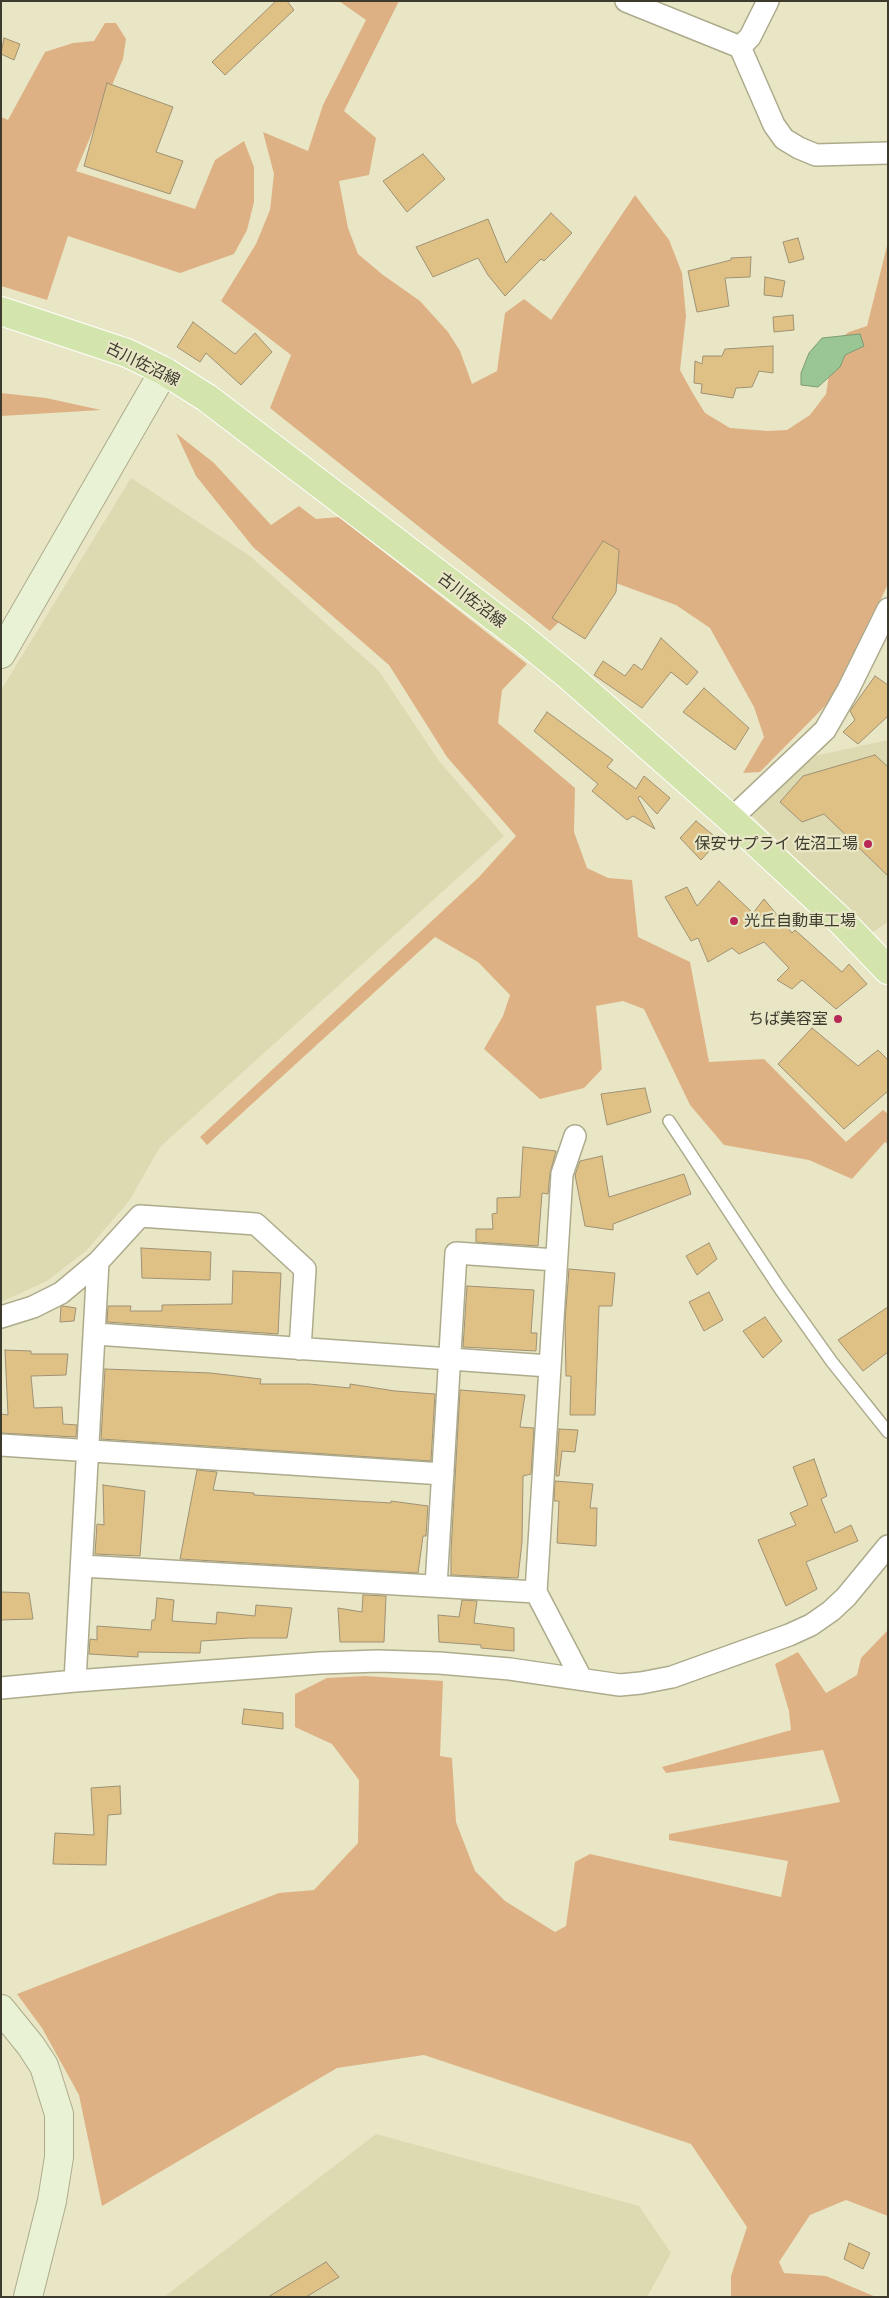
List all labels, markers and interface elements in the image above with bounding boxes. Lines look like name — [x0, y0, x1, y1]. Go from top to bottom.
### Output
street label: 古川佐沼線 — [103, 338, 183, 390]
street label: 古川佐沼線 — [434, 568, 510, 632]
place label: 保安サプライ 佐沼工場 — [694, 834, 858, 854]
marker: 保安サプライ 佐沼工場 — [862, 838, 874, 850]
place label: 光丘自動車工場 — [744, 911, 856, 931]
marker: 光丘自動車工場 — [728, 915, 740, 927]
place label: ちば美容室 — [748, 1009, 828, 1029]
marker: ちば美容室 — [832, 1013, 844, 1025]

